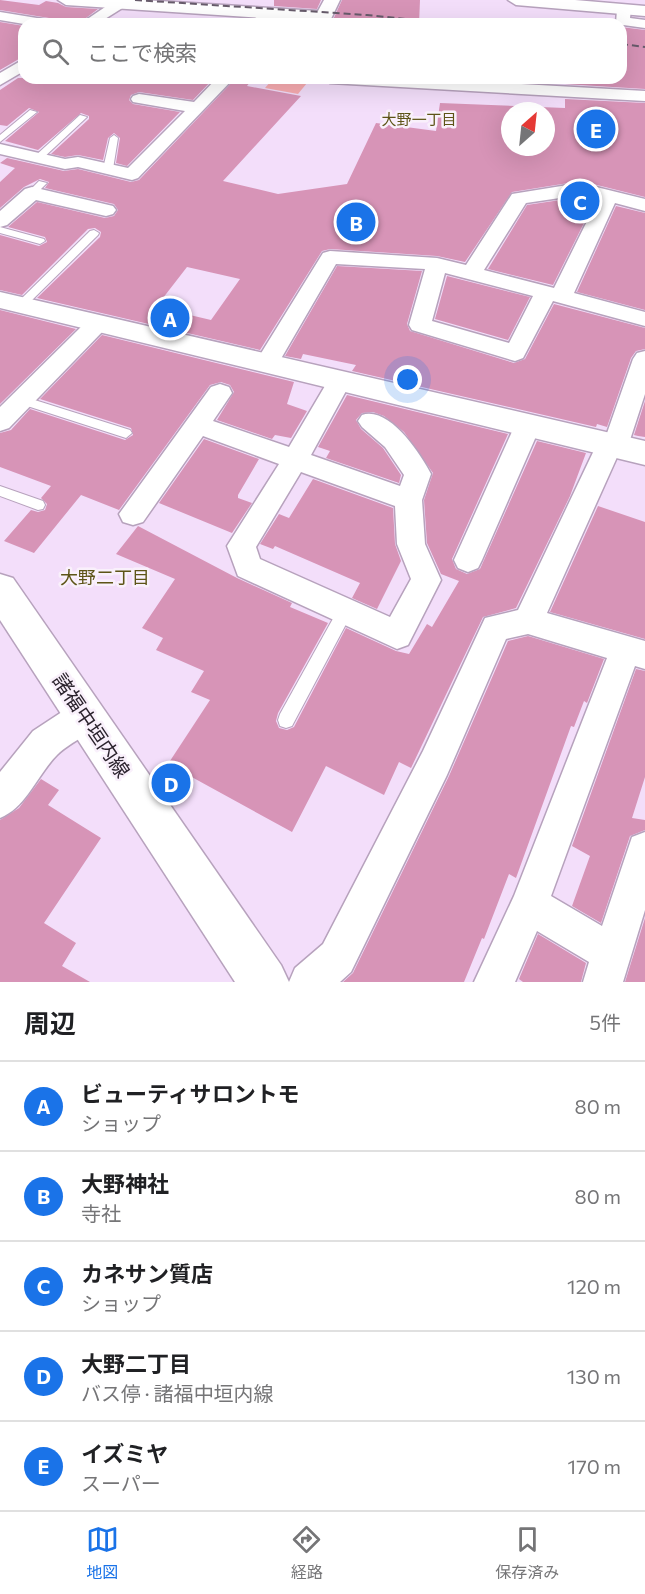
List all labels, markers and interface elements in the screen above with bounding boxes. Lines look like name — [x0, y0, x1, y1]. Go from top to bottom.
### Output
search box — [18, 18, 627, 84]
icon: search — [39, 35, 72, 68]
text: ここで検索 — [87, 39, 197, 66]
north arrow — [501, 102, 555, 156]
pin: E — [576, 106, 616, 152]
district label: 大野一丁目 — [381, 110, 457, 128]
pin: C — [560, 178, 600, 224]
pin: B — [336, 200, 376, 244]
pin: A — [150, 296, 190, 340]
your location — [393, 365, 422, 394]
district label: 大野二丁目 — [60, 566, 150, 588]
street label: 諸福中垣内線 — [48, 669, 136, 781]
pin: D — [152, 760, 190, 806]
text: 周辺 — [24, 1007, 76, 1038]
text: 5件 — [590, 1010, 621, 1034]
text: ビューティサロントモ — [81, 1080, 300, 1107]
text: A — [36, 1094, 51, 1118]
text: 80 m — [575, 1094, 621, 1118]
text: ショップ — [81, 1111, 161, 1135]
text: 大野神社 — [81, 1170, 169, 1197]
text: B — [37, 1184, 50, 1208]
text: 80 m — [575, 1184, 621, 1208]
text: 寺社 — [81, 1201, 121, 1225]
text: カネサン質店 — [81, 1260, 213, 1287]
text: C — [37, 1274, 50, 1298]
text: 120 m — [567, 1274, 621, 1298]
text: ショップ — [81, 1291, 161, 1315]
text: 大野二丁目 — [81, 1350, 191, 1377]
text: D — [36, 1364, 51, 1388]
text: 130 m — [567, 1364, 621, 1388]
text: バス停 · 諸福中垣内線 — [81, 1381, 273, 1405]
text: イズミヤ — [81, 1440, 168, 1467]
text: E — [38, 1454, 49, 1478]
text: 170 m — [568, 1454, 621, 1478]
text: スーパー — [81, 1471, 161, 1495]
tab: 地図 — [86, 1523, 119, 1583]
tab: 経路 — [290, 1523, 323, 1583]
tab: 保存済み — [495, 1523, 559, 1583]

